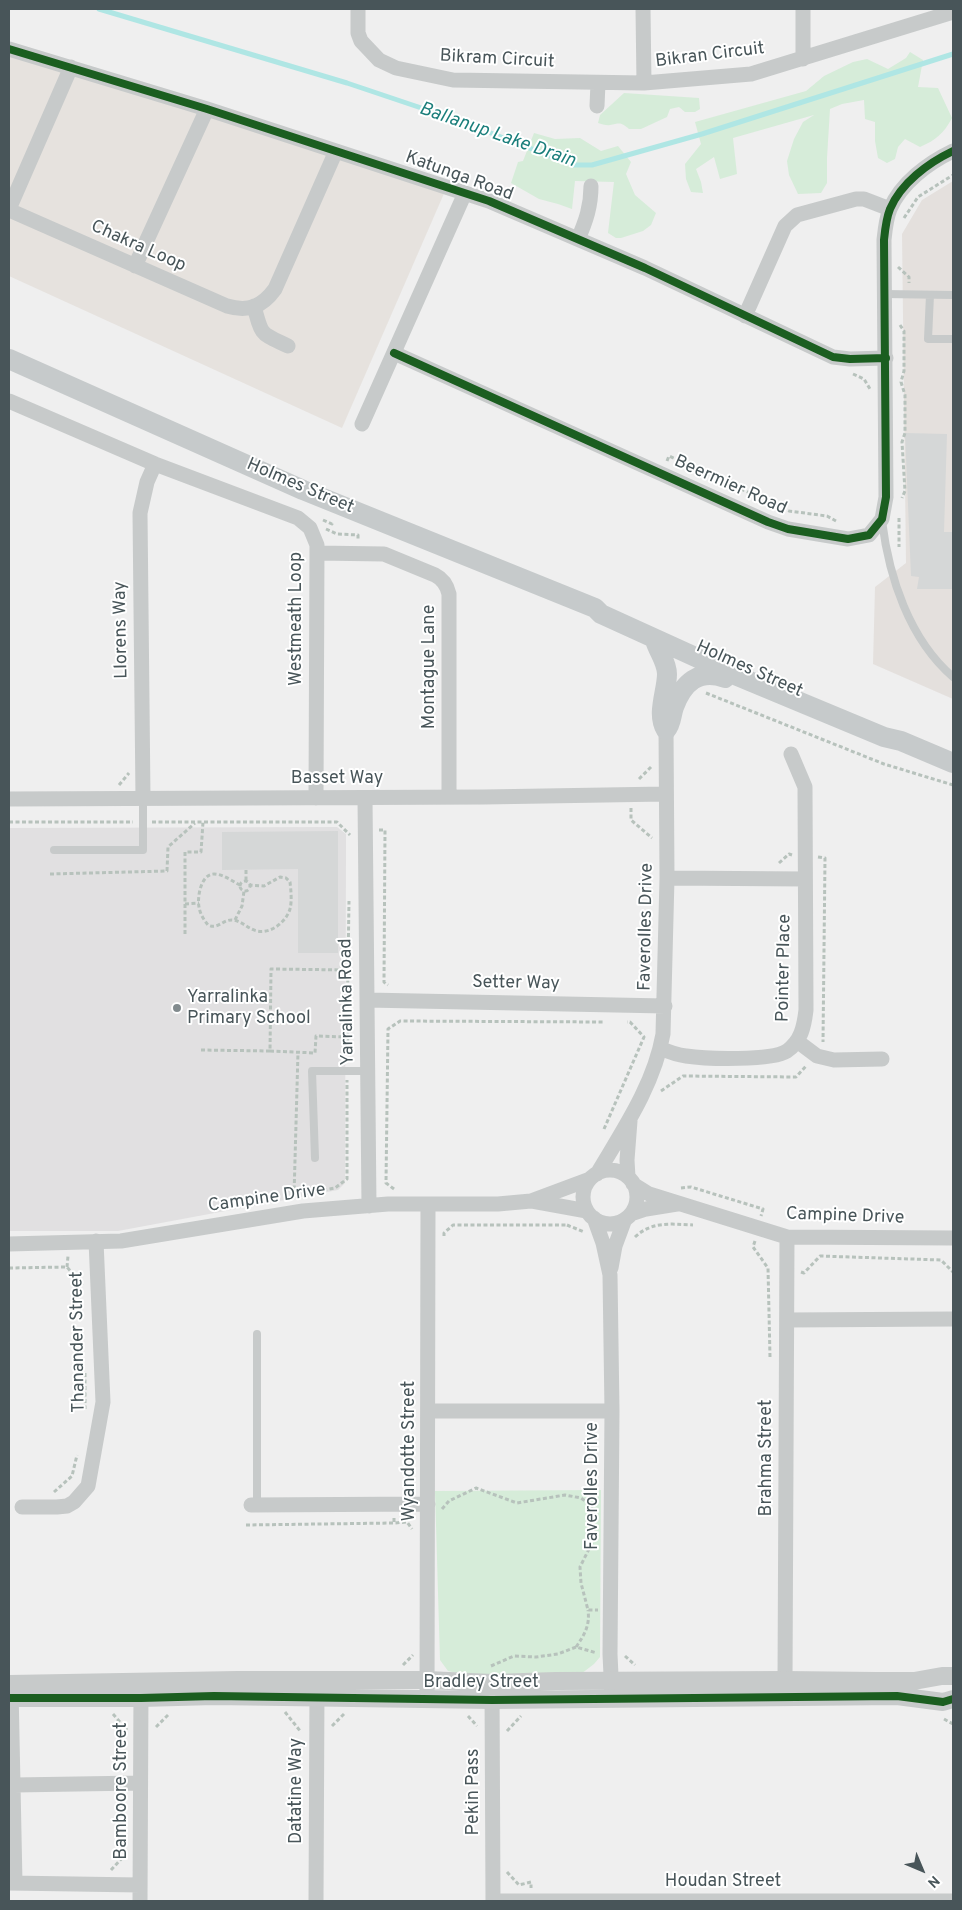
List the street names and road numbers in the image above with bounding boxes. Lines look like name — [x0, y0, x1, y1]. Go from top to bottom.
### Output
street label: Bikran Circuit — [654, 39, 766, 73]
street label: Bikram Circuit — [439, 46, 555, 74]
street label: Katunga Road — [402, 147, 516, 207]
street label: Chakra Loop — [87, 216, 189, 278]
street label: Beermier Road — [670, 451, 790, 521]
street label: Holmes Street — [243, 455, 357, 519]
street label: Westmeath Loop — [286, 552, 308, 686]
street label: Llorens Way — [110, 581, 134, 679]
street label: Montague Lane — [419, 605, 441, 729]
street label: Holmes Street — [692, 637, 806, 703]
street label: Basset Way — [291, 768, 383, 790]
street label: Faverolles Drive — [635, 863, 659, 991]
street label: Pointer Place — [773, 914, 797, 1022]
street label: Yarralinka Road — [336, 938, 360, 1066]
street label: Setter Way — [472, 972, 560, 996]
street label: Campine Drive — [207, 1180, 327, 1218]
street label: Campine Drive — [785, 1204, 905, 1230]
street label: Thanander Street — [67, 1271, 91, 1413]
street label: Wyandotte Street — [399, 1381, 421, 1521]
street label: Brahma Street — [756, 1400, 778, 1516]
street label: Faverolles Drive — [582, 1422, 604, 1550]
street label: Bradley Street — [423, 1672, 539, 1694]
street label: Bamboore Street — [111, 1722, 133, 1860]
street label: Datatine Way — [286, 1738, 308, 1844]
street label: Pekin Pass — [463, 1749, 485, 1835]
street label: Houdan Street — [665, 1871, 781, 1893]

